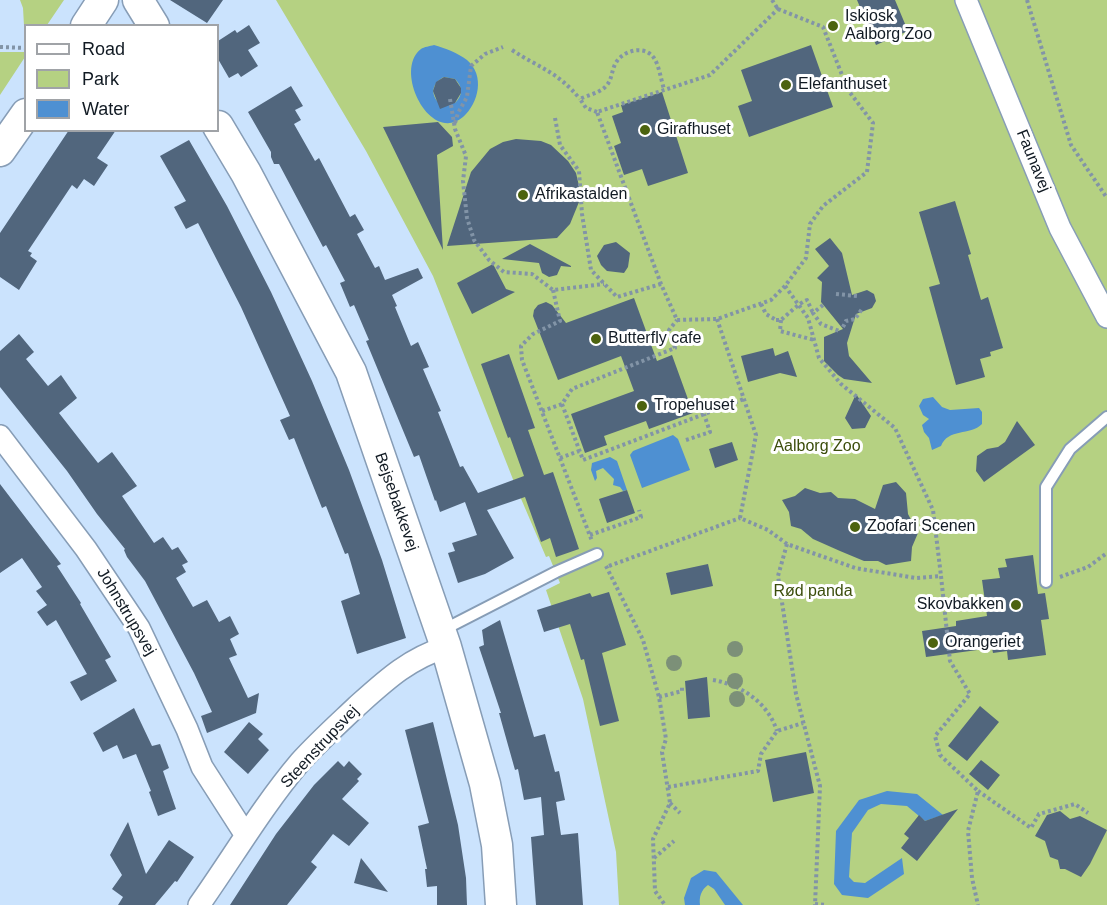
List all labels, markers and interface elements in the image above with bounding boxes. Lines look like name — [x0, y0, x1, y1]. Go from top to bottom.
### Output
place label: Iskiosk Aalborg Zoo — [845, 7, 932, 45]
marker: Iskiosk Aalborg Zoo — [826, 19, 840, 33]
legend — [24, 24, 219, 132]
text: Road — [82, 39, 125, 59]
text: Park — [82, 69, 119, 89]
place label: Elefanthuset — [798, 75, 887, 95]
marker: Elefanthuset — [779, 78, 793, 92]
text: Water — [82, 99, 129, 119]
place label: Girafhuset — [657, 120, 731, 140]
marker: Girafhuset — [638, 123, 652, 137]
street label: Faunavej — [1012, 127, 1054, 195]
place label: Afrikastalden — [535, 185, 627, 205]
marker: Afrikastalden — [516, 188, 530, 202]
place label: Butterfly cafe — [608, 329, 701, 349]
marker: Butterfly cafe — [589, 332, 603, 346]
place label: Tropehuset — [654, 396, 734, 416]
marker: Tropehuset — [635, 399, 649, 413]
park label: Aalborg Zoo — [773, 437, 861, 457]
street label: Bejsebakkevej — [370, 450, 422, 554]
place label: Zoofari Scenen — [867, 517, 976, 537]
marker: Zoofari Scenen — [848, 520, 862, 534]
street label: Johnstrupsvej — [92, 565, 160, 659]
park label: Rød panda — [773, 582, 853, 602]
place label: Skovbakken — [917, 595, 1004, 615]
marker: Skovbakken — [1009, 598, 1023, 612]
place label: Orangeriet — [945, 633, 1021, 653]
marker: Orangeriet — [926, 636, 940, 650]
street label: Steenstrupsvej — [277, 702, 363, 792]

